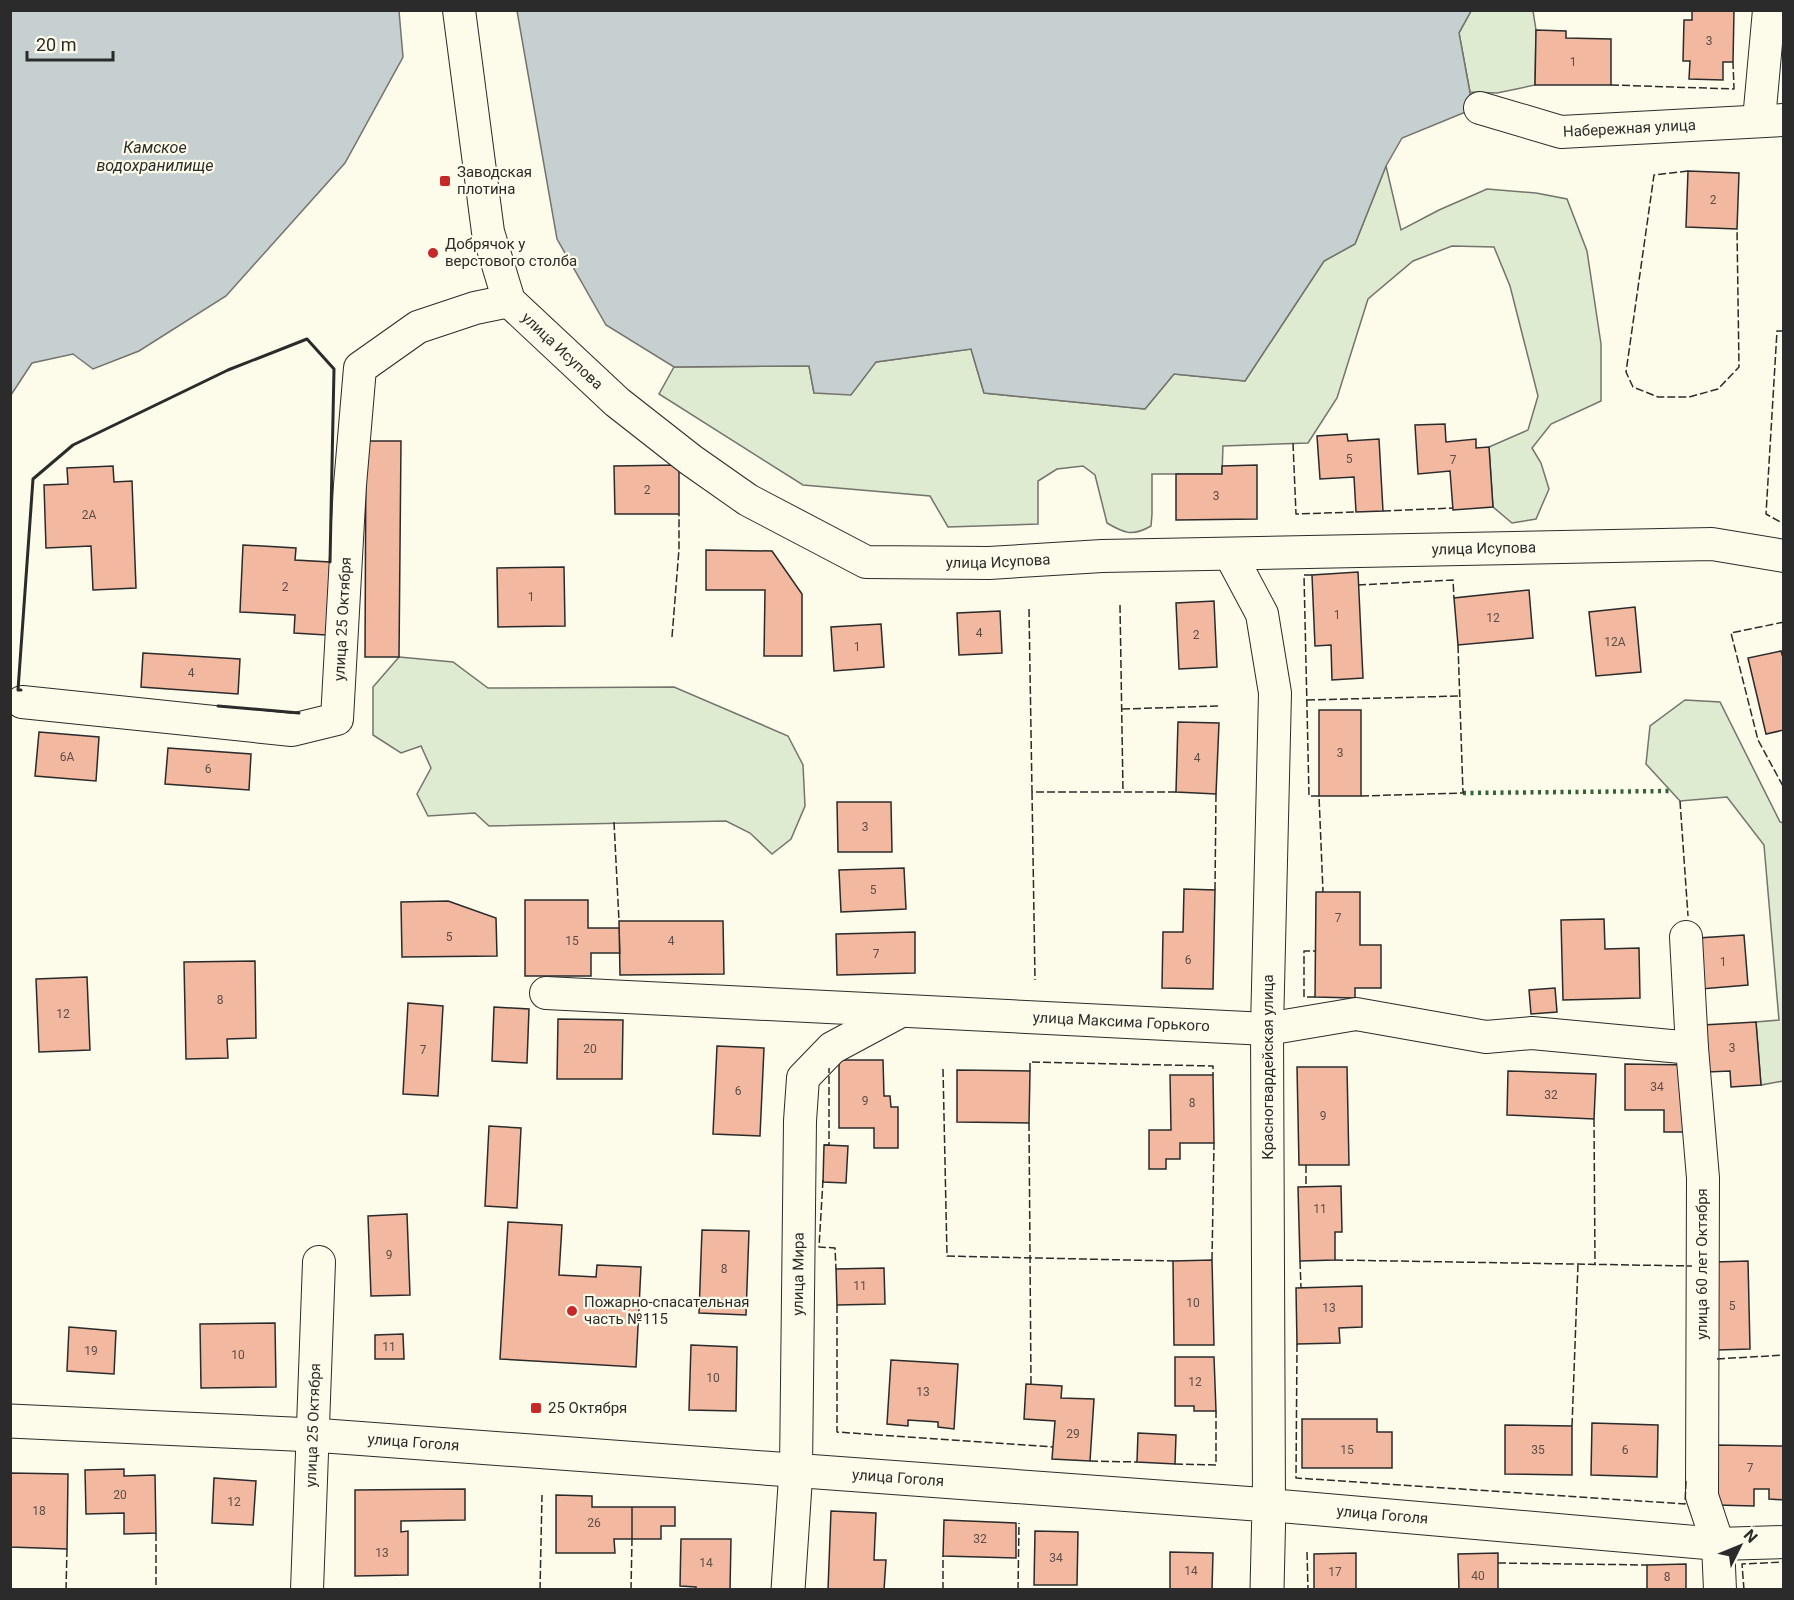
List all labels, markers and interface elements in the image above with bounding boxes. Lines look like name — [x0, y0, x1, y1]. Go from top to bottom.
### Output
scale bar — [27, 24, 112, 62]
text: 20 m — [36, 34, 76, 55]
house number: 3 — [1706, 34, 1712, 48]
house number: 1 — [1570, 55, 1576, 69]
street label: Набережная улица — [1562, 116, 1696, 141]
water label: Камское водохранилище — [96, 138, 214, 175]
place label: Заводская плотина — [457, 163, 532, 198]
marker: Заводская плотина — [438, 174, 452, 188]
house number: 2 — [1710, 193, 1717, 207]
place label: Добрячок у верстового столба — [445, 235, 577, 270]
marker: Добрячок у верстового столба — [426, 246, 440, 260]
street label: улица Исупова — [518, 309, 607, 393]
house number: 5 — [1346, 452, 1353, 466]
house number: 7 — [1450, 453, 1457, 467]
house number: 2 — [644, 483, 651, 497]
house number: 3 — [1213, 489, 1219, 503]
house number: 2А — [82, 508, 96, 522]
street label: улица Исупова — [1431, 538, 1536, 559]
street label: улица Исупова — [946, 550, 1051, 572]
street label: улица 25 Октября — [330, 556, 355, 681]
house number: 2 — [282, 580, 289, 594]
house number: 1 — [528, 590, 534, 604]
house number: 1 — [1334, 608, 1340, 622]
house number: 12 — [1486, 611, 1500, 625]
house number: 4 — [976, 626, 983, 640]
house number: 2 — [1193, 628, 1200, 642]
house number: 12А — [1604, 635, 1626, 649]
house number: 1 — [854, 640, 860, 654]
house number: 4 — [188, 666, 195, 680]
house number: 3 — [1337, 746, 1343, 760]
house number: 6А — [60, 750, 74, 764]
house number: 4 — [1194, 751, 1201, 765]
house number: 6 — [205, 762, 212, 776]
house number: 3 — [862, 820, 868, 834]
house number: 5 — [870, 883, 877, 897]
house number: 7 — [1335, 911, 1342, 925]
house number: 5 — [446, 930, 453, 944]
house number: 15 — [565, 934, 579, 948]
house number: 4 — [668, 934, 675, 948]
house number: 7 — [873, 947, 880, 961]
house number: 6 — [1185, 953, 1192, 967]
house number: 1 — [1720, 955, 1726, 969]
street label: Красногвардейская улица — [1259, 974, 1277, 1160]
house number: 8 — [217, 993, 224, 1007]
house number: 12 — [56, 1007, 70, 1021]
street label: улица Максима Горького — [1032, 1008, 1210, 1035]
house number: 3 — [1729, 1041, 1735, 1055]
house number: 20 — [583, 1042, 597, 1056]
house number: 7 — [420, 1043, 427, 1057]
house number: 34 — [1650, 1080, 1664, 1094]
house number: 6 — [735, 1084, 742, 1098]
house number: 32 — [1544, 1088, 1558, 1102]
house number: 9 — [862, 1094, 868, 1108]
house number: 8 — [1189, 1096, 1196, 1110]
house number: 9 — [1320, 1109, 1326, 1123]
street label: улица 60 лет Октября — [1693, 1188, 1711, 1340]
house number: 11 — [1313, 1202, 1327, 1216]
street label: улица Мира — [789, 1232, 808, 1316]
house number: 9 — [386, 1248, 392, 1262]
house number: 8 — [721, 1262, 728, 1276]
house number: 11 — [853, 1279, 867, 1293]
place label: Пожарно-спасательная часть №115 — [584, 1293, 750, 1328]
house number: 10 — [1186, 1296, 1200, 1310]
house number: 5 — [1729, 1299, 1736, 1313]
house number: 13 — [1322, 1301, 1336, 1315]
marker: Пожарно-спасательная часть №115 — [565, 1304, 579, 1318]
house number: 11 — [382, 1340, 396, 1354]
house number: 19 — [84, 1344, 98, 1358]
house number: 10 — [231, 1348, 245, 1362]
street label: улица 25 Октября — [302, 1363, 324, 1488]
house number: 10 — [706, 1371, 720, 1385]
house number: 12 — [1188, 1375, 1202, 1389]
house number: 13 — [916, 1385, 930, 1399]
place label: 25 Октября — [548, 1399, 627, 1417]
marker: 25 Октября — [529, 1401, 543, 1415]
house number: 29 — [1066, 1427, 1080, 1441]
street label: улица Гоголя — [367, 1430, 460, 1455]
house number: 15 — [1340, 1443, 1354, 1457]
house number: 35 — [1531, 1443, 1545, 1457]
house number: 6 — [1622, 1443, 1629, 1457]
house number: 7 — [1747, 1461, 1754, 1475]
street label: улица Гоголя — [852, 1466, 945, 1490]
house number: 20 — [113, 1488, 127, 1502]
house number: 12 — [227, 1495, 241, 1509]
street label: улица Гоголя — [1336, 1502, 1429, 1528]
house number: 18 — [32, 1504, 46, 1518]
house number: 26 — [587, 1516, 601, 1530]
north arrow — [1710, 1516, 1770, 1576]
text: N — [1740, 1526, 1761, 1547]
house number: 32 — [973, 1532, 987, 1546]
house number: 13 — [375, 1546, 389, 1560]
house number: 34 — [1049, 1551, 1063, 1565]
house number: 14 — [699, 1556, 713, 1570]
house number: 14 — [1184, 1564, 1198, 1578]
house number: 17 — [1328, 1565, 1342, 1579]
house number: 40 — [1471, 1569, 1485, 1583]
house number: 8 — [1664, 1570, 1671, 1584]

